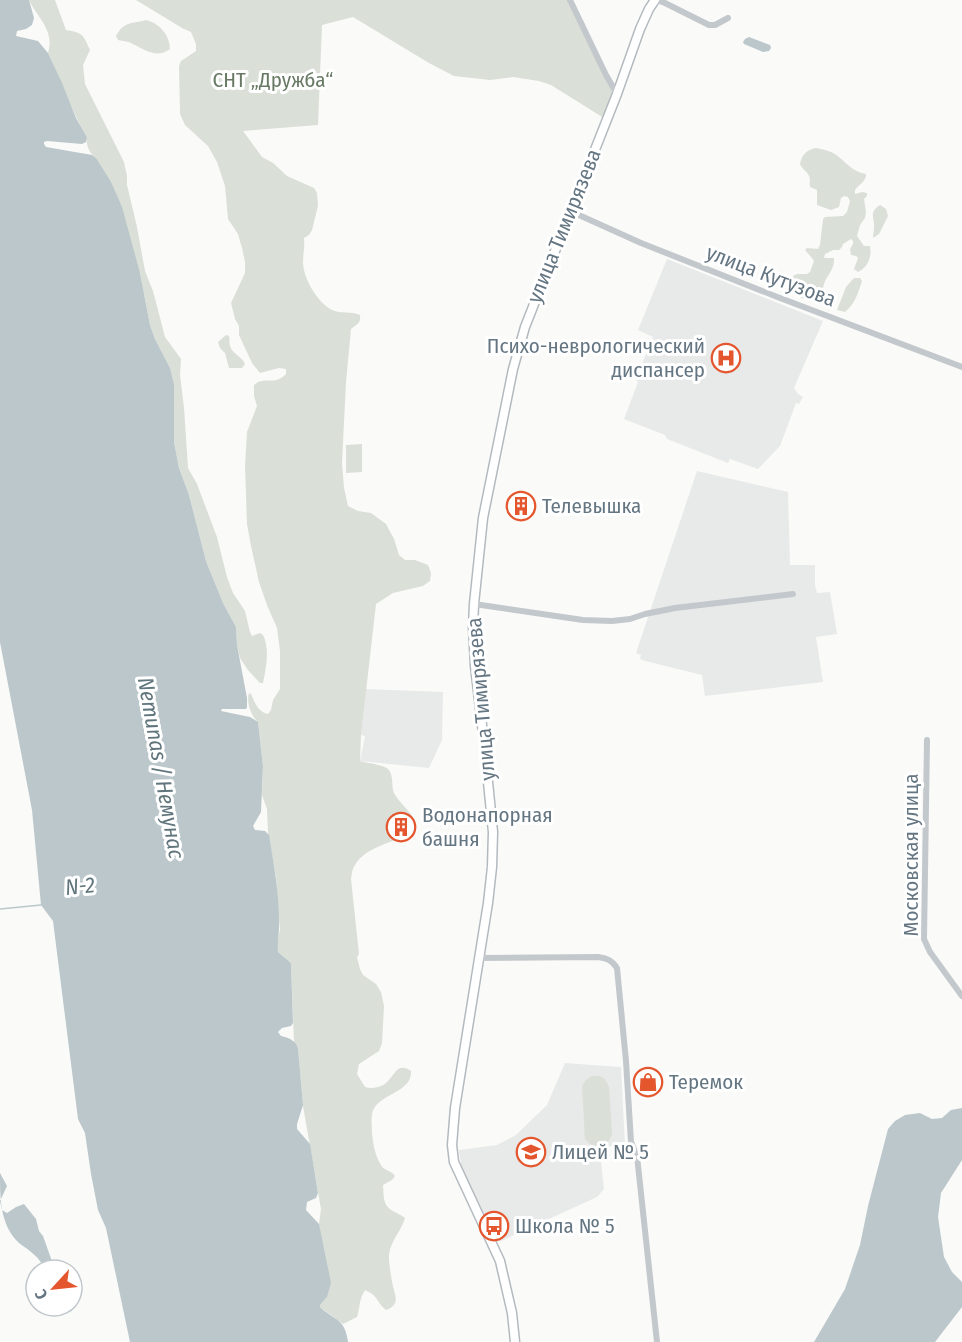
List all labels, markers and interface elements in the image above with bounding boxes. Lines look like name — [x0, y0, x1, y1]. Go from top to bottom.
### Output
park label: СНТ „Дружба“ — [213, 67, 333, 93]
street label: улица Тимирязева — [521, 145, 607, 307]
street label: улица Кутузова — [703, 239, 839, 313]
place label: Психо-неврологический диспансер — [487, 333, 705, 383]
hospital icon: Психо-неврологический диспансер — [710, 342, 742, 374]
building icon: Телевышка — [505, 490, 537, 522]
place label: Телевышка — [542, 493, 641, 519]
street label: улица Тимирязева — [461, 616, 501, 782]
water label: Nemunas / Немунас — [132, 675, 190, 861]
street label: Московская улица — [898, 774, 924, 936]
place label: Водонапорная башня — [422, 802, 553, 852]
building icon: Водонапорная башня — [385, 811, 417, 843]
water label: N-2 — [64, 871, 96, 901]
shop icon: Теремок — [632, 1066, 664, 1098]
place label: Теремок — [669, 1069, 743, 1095]
school or university icon: Лицей № 5 — [515, 1136, 547, 1168]
place label: Лицей № 5 — [552, 1139, 649, 1165]
bus stop icon: Школа № 5 — [478, 1210, 510, 1242]
place label: Школа № 5 — [515, 1213, 615, 1239]
north arrow — [24, 1258, 84, 1318]
text: С — [30, 1286, 51, 1303]

